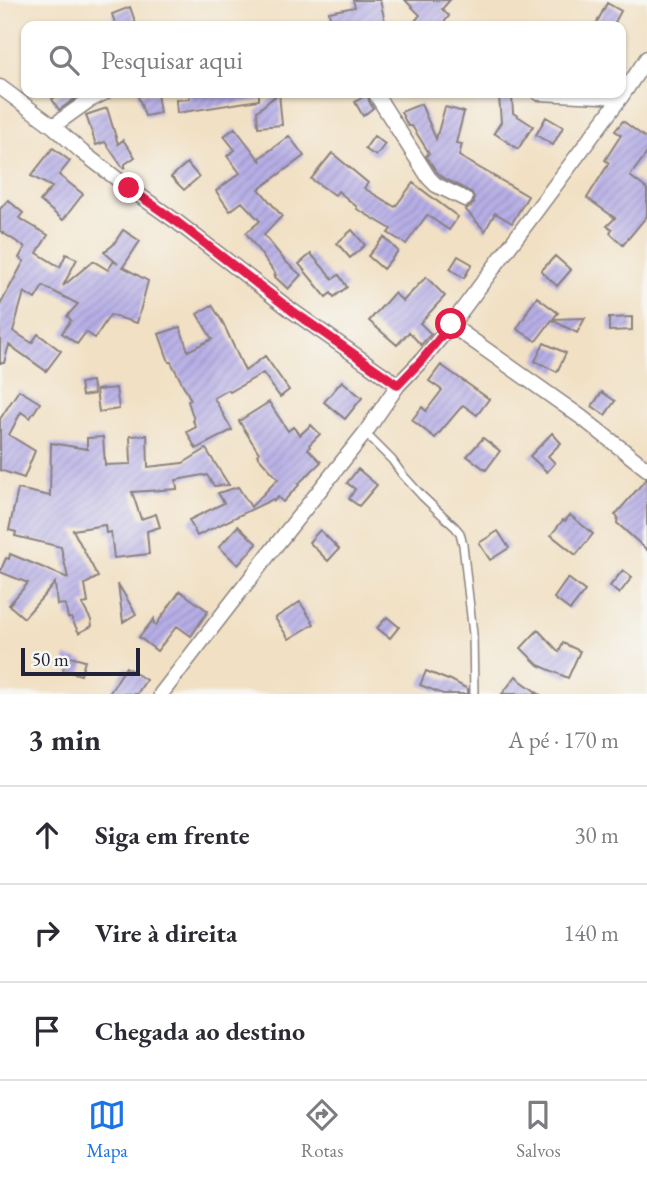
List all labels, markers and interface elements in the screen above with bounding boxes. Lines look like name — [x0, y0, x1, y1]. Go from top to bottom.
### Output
search box — [21, 21, 626, 98]
icon: search — [45, 41, 83, 79]
text: Pesquisar aqui — [101, 43, 243, 77]
route end — [113, 172, 144, 203]
route start — [435, 308, 466, 339]
scale bar — [21, 645, 140, 677]
text: 50 m — [32, 647, 69, 672]
text: 3 min — [28, 720, 101, 759]
text: A pé · 170 m — [508, 725, 619, 755]
icon: ahead — [28, 816, 66, 854]
text: Siga em frente — [95, 818, 250, 852]
text: 30 m — [574, 820, 619, 850]
icon: right — [28, 914, 66, 952]
text: Vire à direita — [95, 916, 237, 950]
text: 140 m — [563, 918, 619, 948]
icon: arrive — [28, 1012, 66, 1050]
text: Chegada ao destino — [95, 1014, 305, 1048]
tab: Mapa — [86, 1096, 128, 1163]
tab: Rotas — [301, 1096, 343, 1163]
tab: Salvos — [516, 1096, 561, 1163]

